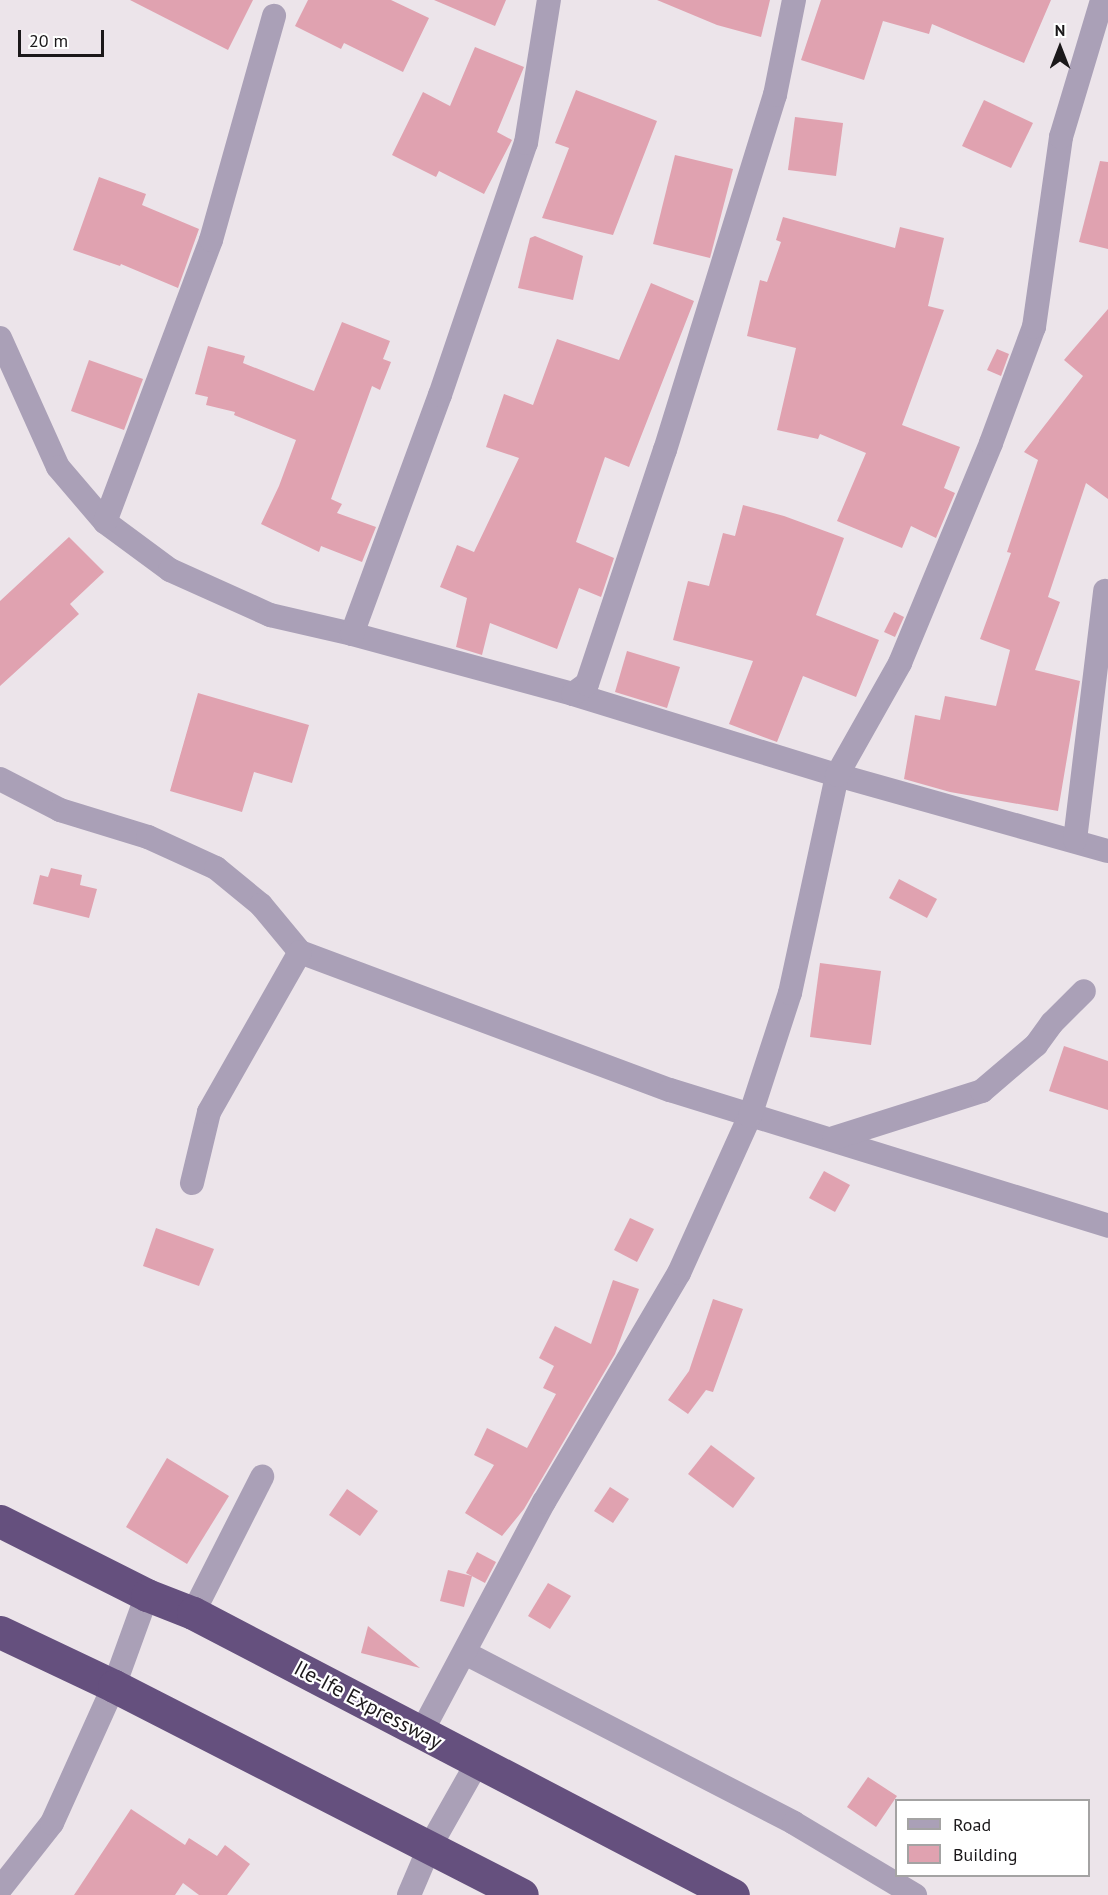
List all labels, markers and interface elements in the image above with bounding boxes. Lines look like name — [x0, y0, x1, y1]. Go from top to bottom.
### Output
scale bar — [21, 18, 106, 56]
north arrow — [1030, 18, 1090, 78]
text: N — [1055, 20, 1065, 40]
text: 20 m — [29, 29, 68, 52]
street label: Ile-Ife Expressway — [290, 1655, 446, 1755]
legend — [895, 1799, 1090, 1877]
text: Road — [953, 1813, 991, 1836]
text: Building — [953, 1843, 1017, 1866]

